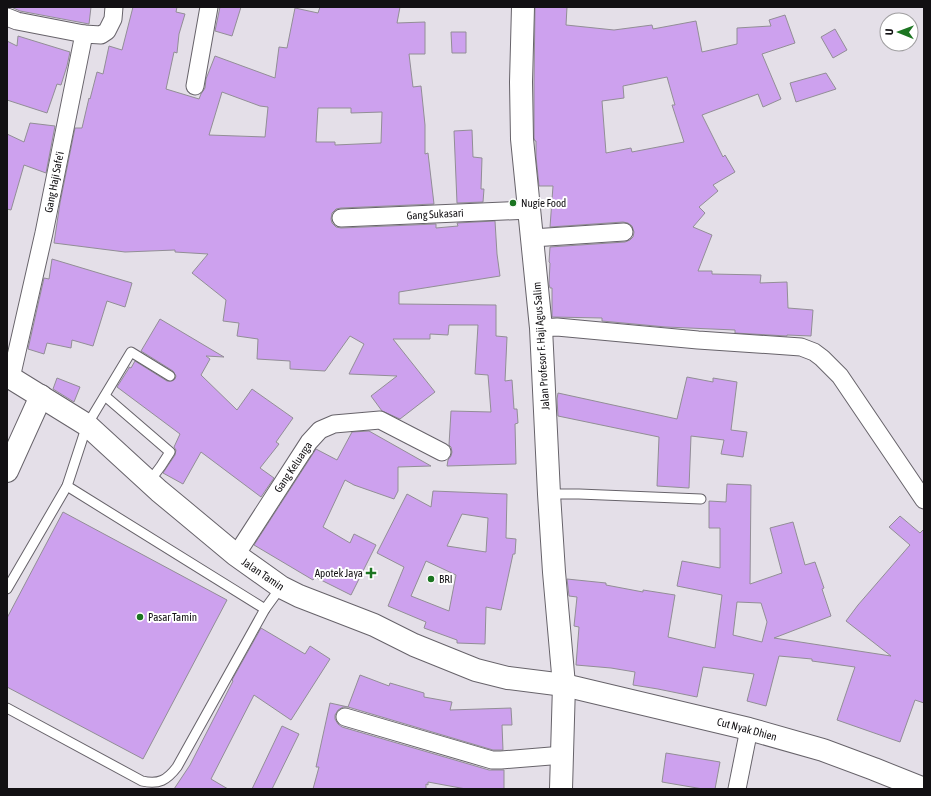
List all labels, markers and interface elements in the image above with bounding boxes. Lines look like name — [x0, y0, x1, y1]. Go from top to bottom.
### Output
north arrow — [879, 12, 919, 52]
text: U — [883, 28, 895, 35]
street label: Gang Haji Safe'i — [42, 150, 66, 214]
place label: Nugie Food — [521, 197, 566, 209]
marker: Nugie Food — [508, 198, 518, 208]
street label: Gang Sukasari — [406, 207, 464, 221]
street label: Jalan Profesor F. Haji Agus Salim — [531, 281, 551, 411]
street label: Gang Keluarga — [272, 439, 314, 495]
street label: Jalan Tamin — [240, 555, 286, 593]
place label: Apotek Jaya — [315, 567, 363, 579]
marker: Apotek Jaya — [366, 568, 376, 578]
place label: BRI — [439, 573, 453, 585]
marker: BRI — [426, 574, 436, 584]
place label: Pasar Tamin — [148, 611, 197, 623]
marker: Pasar Tamin — [135, 612, 145, 622]
street label: Cut Nyak Dhien — [716, 715, 778, 743]

